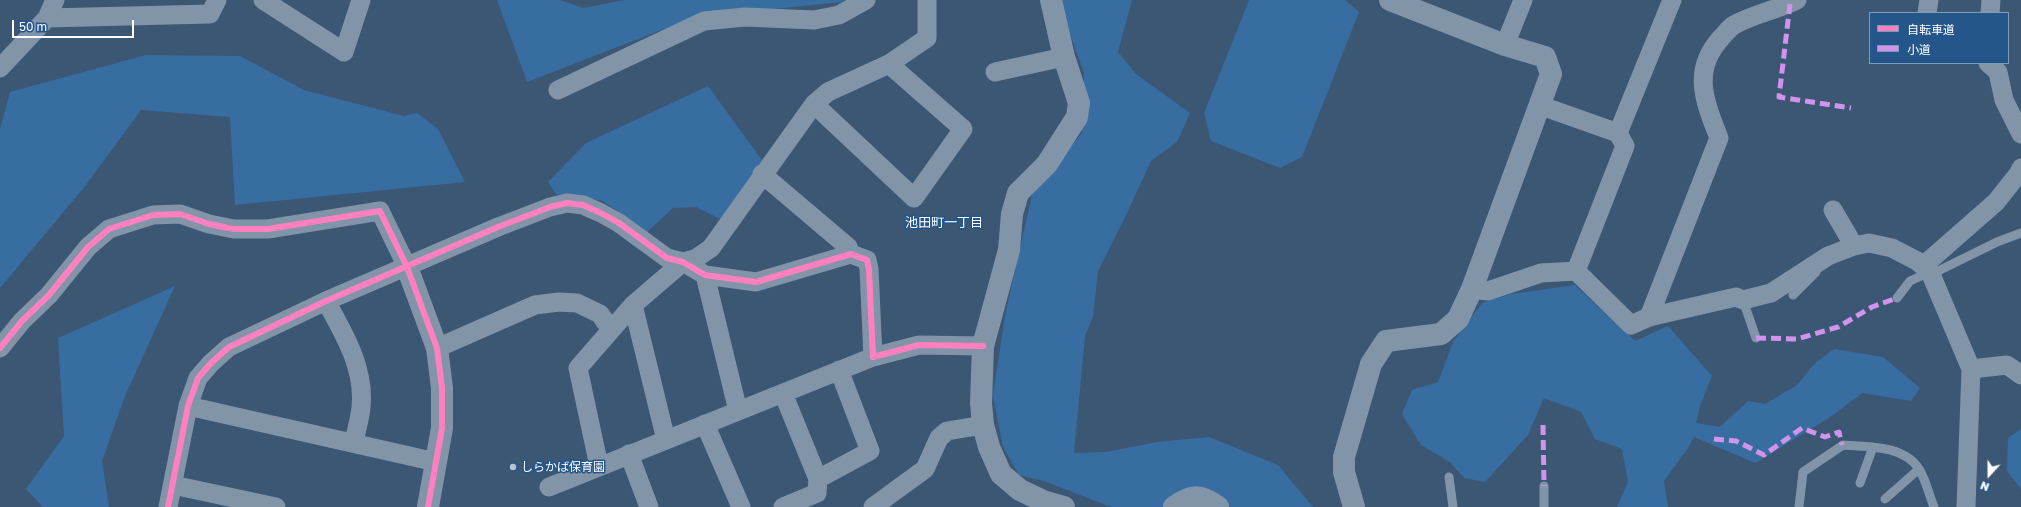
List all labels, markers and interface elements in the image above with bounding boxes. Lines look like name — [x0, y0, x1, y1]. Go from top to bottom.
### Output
scale bar — [14, 12, 136, 38]
legend — [1869, 12, 2009, 64]
text: 50 m — [19, 19, 47, 34]
text: 自転車道 — [1907, 22, 1955, 37]
text: 小道 — [1907, 42, 1931, 57]
district label: 池田町一丁目 — [905, 215, 983, 231]
north arrow — [1969, 455, 2009, 495]
place label: しらかば保育園 — [521, 460, 605, 474]
marker: しらかば保育園 — [508, 462, 518, 472]
text: N — [1978, 479, 1991, 494]

